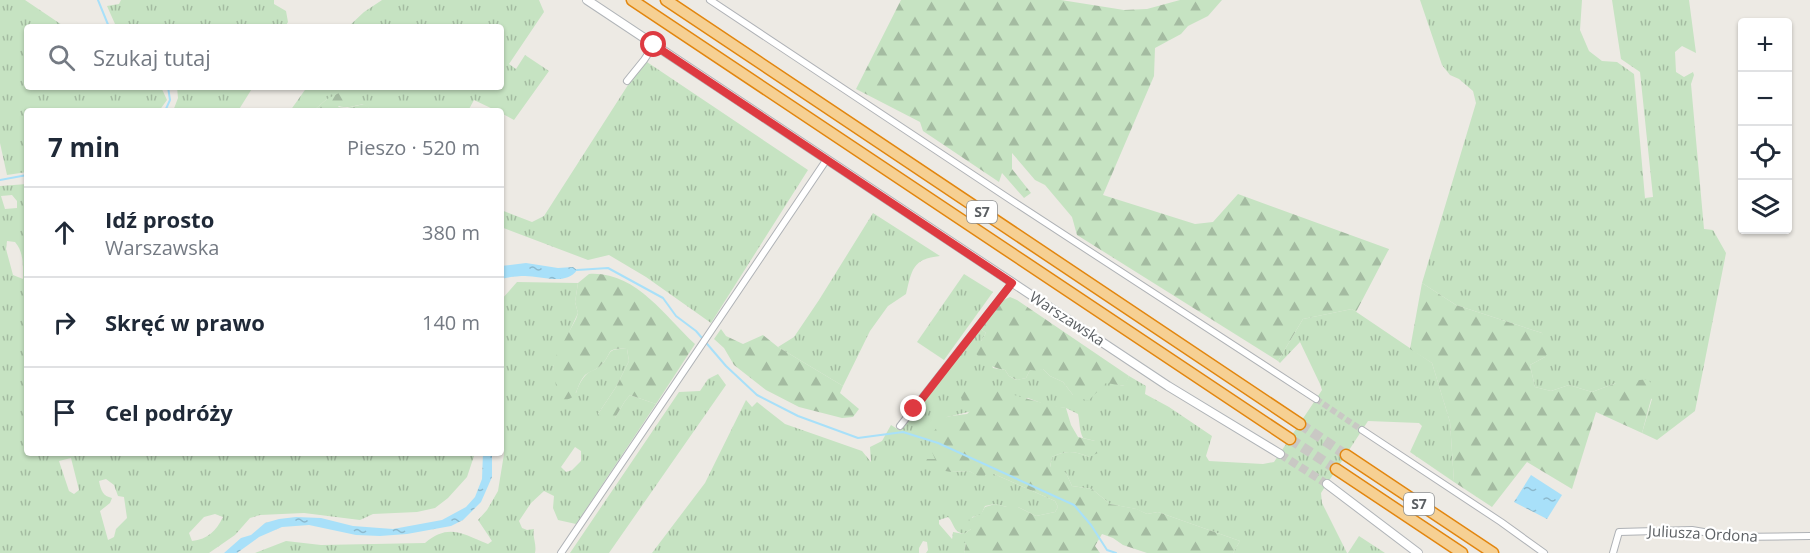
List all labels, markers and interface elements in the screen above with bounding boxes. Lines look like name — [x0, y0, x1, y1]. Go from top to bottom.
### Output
map controls — [1738, 18, 1792, 234]
button: + — [1738, 18, 1792, 72]
search box — [24, 24, 504, 90]
route start — [640, 31, 666, 57]
icon: search — [45, 41, 78, 74]
text: Szukaj tutaj — [93, 42, 211, 72]
button: − — [1738, 72, 1792, 126]
button: locate — [1738, 126, 1792, 180]
text: 7 min — [48, 129, 120, 165]
text: Pieszo · 520 m — [347, 134, 480, 161]
button: layers — [1738, 180, 1792, 234]
road number: S7 — [967, 201, 997, 223]
text: Idź prosto — [105, 204, 214, 234]
icon: ahead — [48, 216, 81, 249]
text: 380 m — [422, 219, 480, 246]
text: Warszawska — [105, 234, 219, 261]
street label: Warszawska — [1026, 286, 1109, 350]
icon: right — [48, 306, 81, 339]
text: Skręć w prawo — [105, 307, 265, 337]
text: 140 m — [422, 309, 480, 336]
route end — [900, 395, 926, 421]
icon: arrive — [48, 396, 81, 429]
text: Cel podróży — [105, 397, 233, 427]
road number: S7 — [1404, 493, 1434, 515]
street label: Juliusza Ordona — [1646, 520, 1758, 546]

